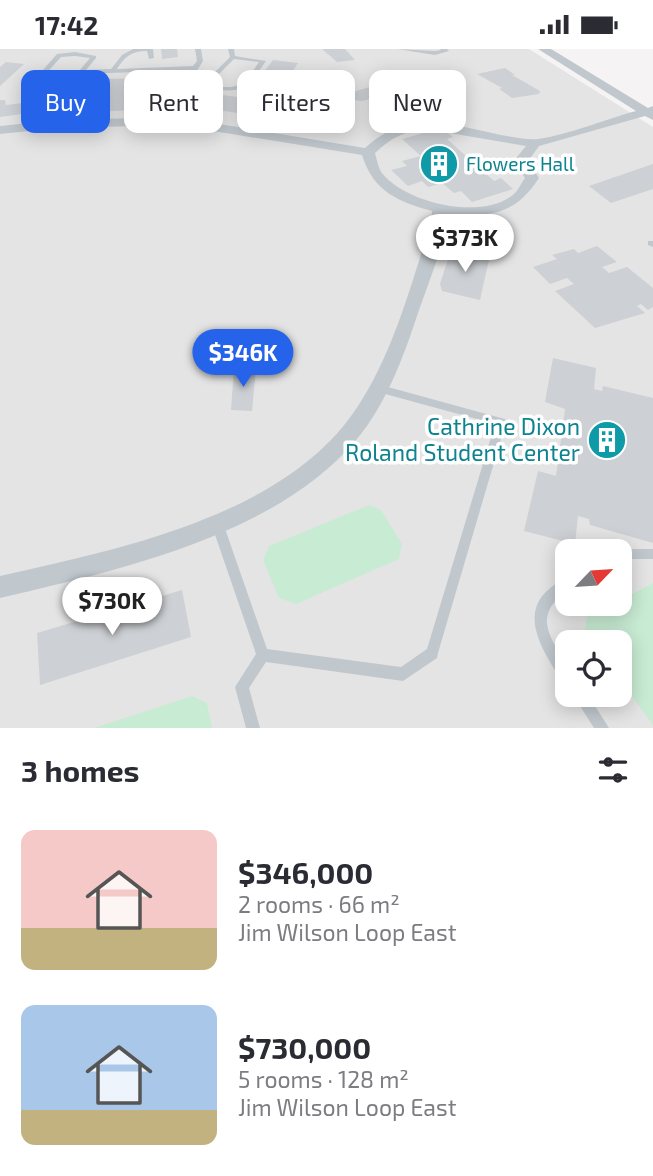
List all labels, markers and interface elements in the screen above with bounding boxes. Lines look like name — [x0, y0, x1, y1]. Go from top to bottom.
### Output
text: 17:42 — [35, 9, 98, 40]
chip: Buy — [21, 70, 110, 133]
chip: Rent — [124, 70, 223, 133]
chip: Filters — [237, 70, 355, 133]
chip: New — [369, 70, 466, 133]
building icon: Flowers Hall — [418, 143, 460, 185]
place label: Flowers Hall — [466, 152, 575, 175]
pin: $373K — [416, 215, 514, 274]
text: $373K — [432, 223, 498, 251]
pin: $346K — [194, 329, 292, 389]
text: $346K — [208, 338, 278, 366]
place label: Cathrine Dixon Roland Student Center — [345, 412, 580, 466]
building icon: Cathrine Dixon Roland Student Center — [586, 419, 628, 461]
north arrow — [555, 539, 632, 616]
map controls — [555, 539, 632, 707]
pin: $730K — [63, 577, 161, 637]
text: $730K — [78, 586, 146, 614]
button: locate — [555, 630, 632, 707]
icon: filters — [594, 751, 632, 789]
text: 3 homes — [21, 752, 140, 788]
text: $346,000 — [238, 854, 373, 890]
icon: home — [77, 858, 161, 942]
text: 2 rooms · 66 m² — [238, 890, 400, 918]
text: Jim Wilson Loop East — [238, 918, 456, 946]
text: $730,000 — [238, 1029, 371, 1065]
icon: home — [77, 1033, 161, 1117]
text: 5 rooms · 128 m² — [238, 1065, 409, 1093]
text: Jim Wilson Loop East — [238, 1093, 456, 1121]

